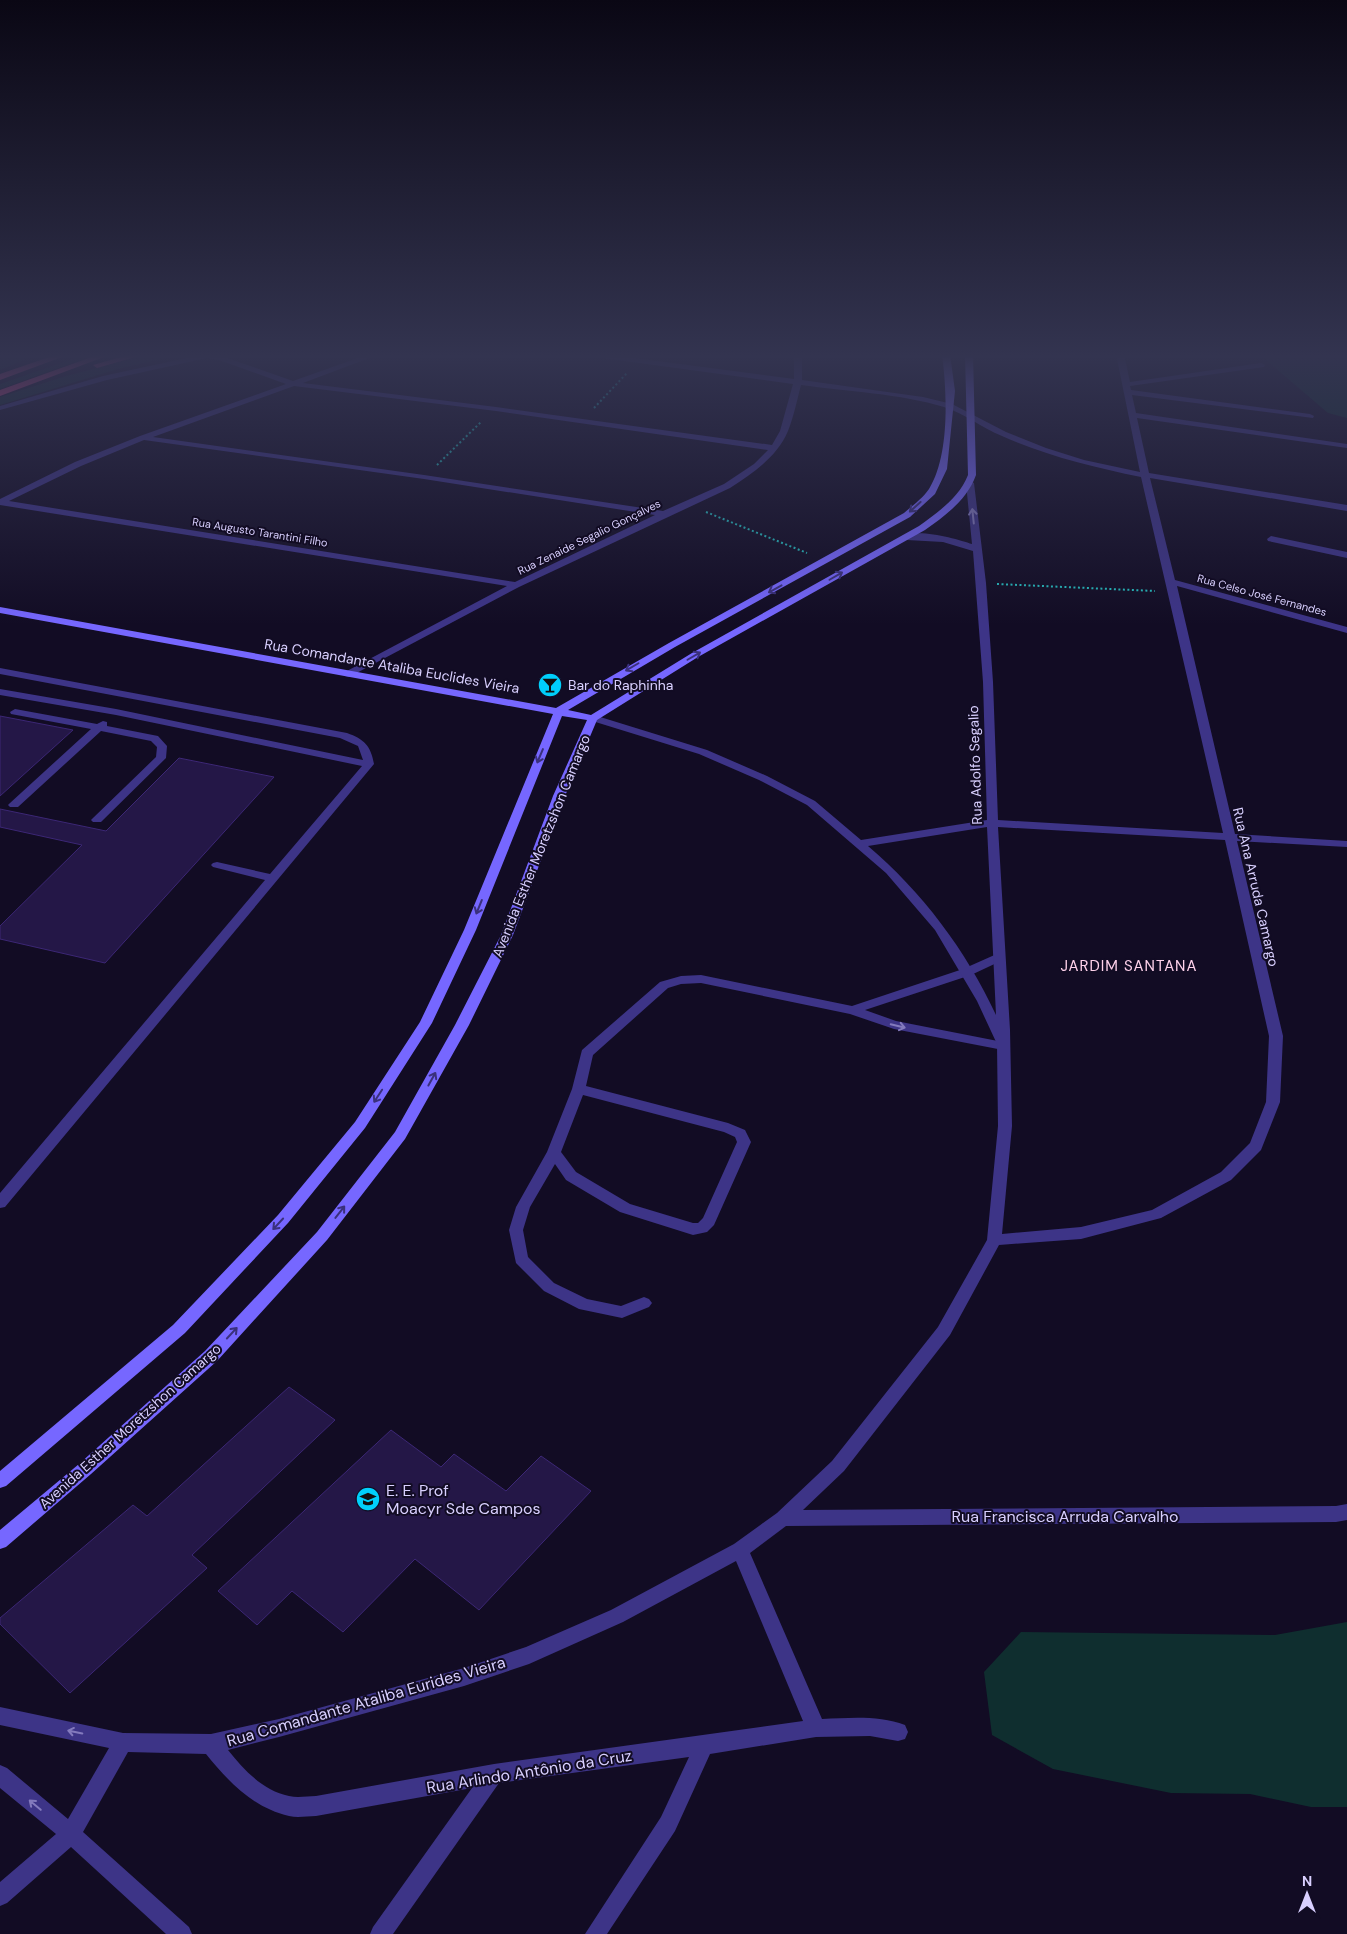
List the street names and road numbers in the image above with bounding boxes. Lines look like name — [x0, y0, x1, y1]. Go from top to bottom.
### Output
street label: Rua Zenaide Segalio Gonçalves — [515, 496, 663, 578]
street label: Rua Augusto Tarantini Filho — [191, 514, 329, 550]
street label: Rua Celso José Fernandes — [1196, 571, 1328, 619]
street label: Rua Comandante Ataliba Euclides Vieira — [263, 635, 521, 697]
street label: Rua Adolfo Segalio — [964, 705, 986, 825]
street label: Avenida Esther Moretzshon Camargo — [488, 732, 594, 960]
street label: Rua Ana Arruda Camargo — [1229, 806, 1283, 968]
street label: Avenida Esther Moretzshon Camargo — [35, 1340, 225, 1512]
street label: Rua Francisca Arruda Carvalho — [952, 1506, 1178, 1527]
street label: Rua Comandante Ataliba Eurides Vieira — [224, 1652, 508, 1751]
street label: Rua Arlindo Antônio da Cruz — [425, 1745, 633, 1798]

